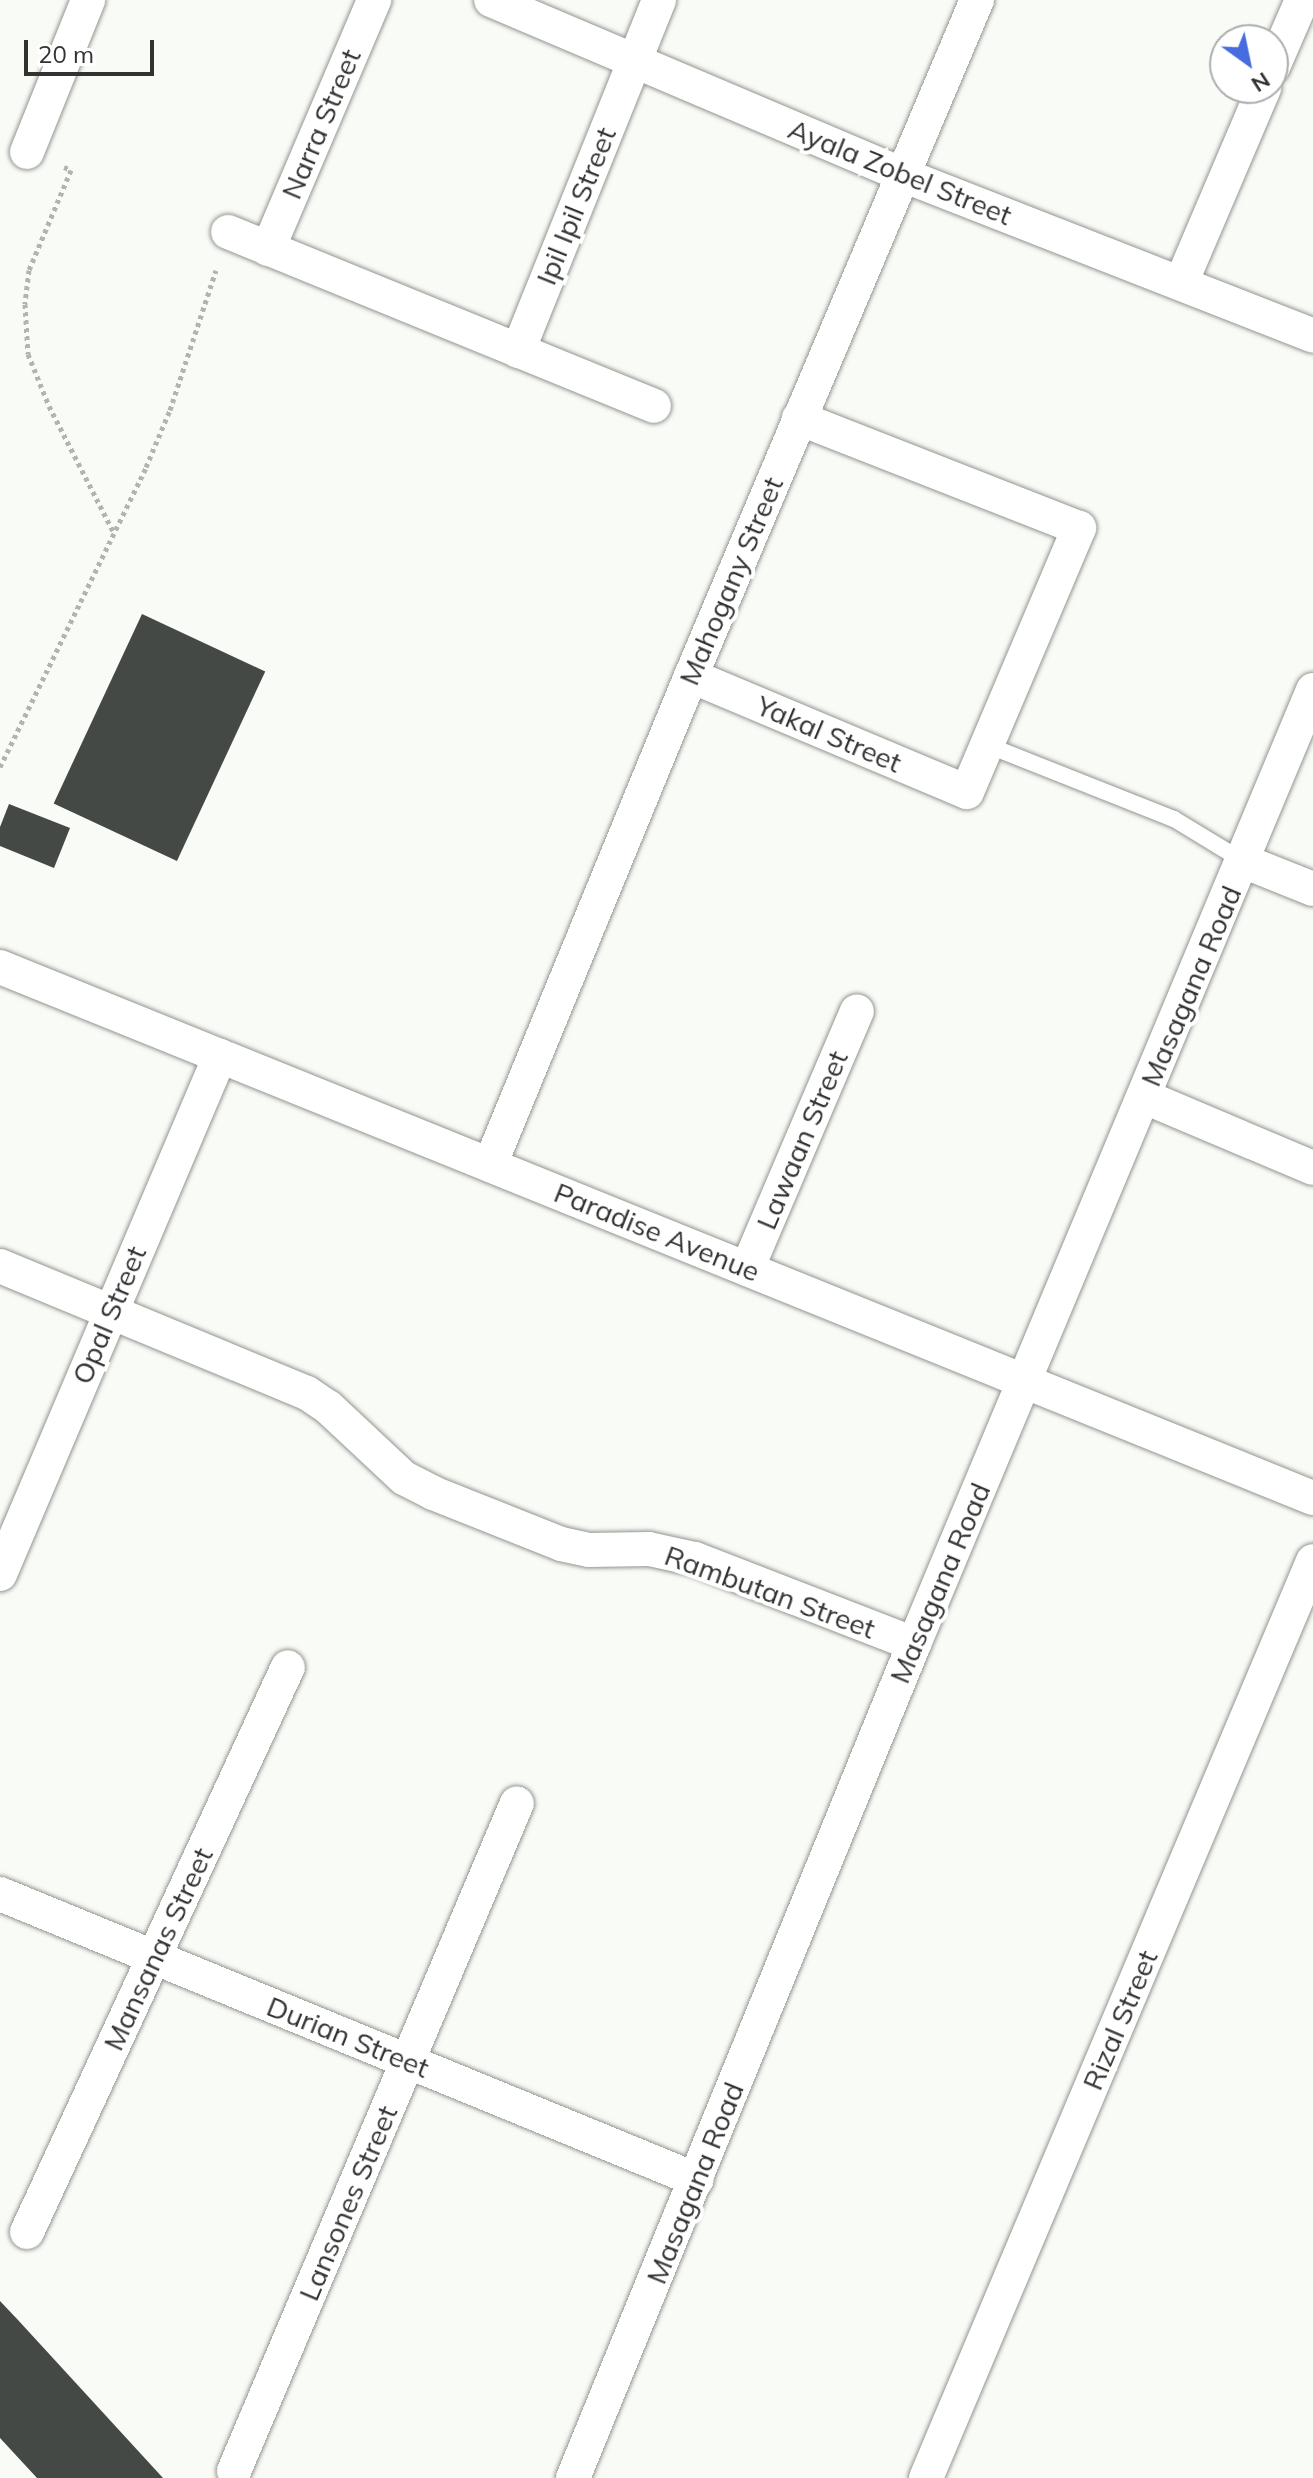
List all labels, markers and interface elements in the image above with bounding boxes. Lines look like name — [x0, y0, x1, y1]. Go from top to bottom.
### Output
scale bar — [28, 24, 158, 74]
north arrow — [1209, 24, 1289, 104]
text: 20 m — [38, 39, 94, 69]
street label: Narra Street — [274, 44, 368, 204]
text: N — [1246, 66, 1276, 99]
street label: Ayala Zobel Street — [784, 112, 1016, 232]
street label: Ipil Ipil Street — [529, 122, 623, 290]
street label: Mahogany Street — [672, 472, 790, 690]
street label: Yakal Street — [751, 688, 907, 780]
street label: Masagana Road — [1134, 881, 1248, 1091]
street label: Lawaan Street — [749, 1046, 855, 1234]
street label: Paradise Avenue — [549, 1175, 765, 1289]
street label: Opal Street — [65, 1241, 153, 1389]
street label: Masagana Road — [883, 1478, 997, 1688]
street label: Rambutan Street — [660, 1538, 880, 1646]
street label: Mansanas Street — [96, 1842, 220, 2056]
street label: Rizal Street — [1075, 1945, 1165, 2095]
street label: Durian Street — [262, 1989, 434, 2085]
street label: Masagana Road — [639, 2077, 751, 2289]
street label: Lansones Street — [292, 2100, 404, 2306]

